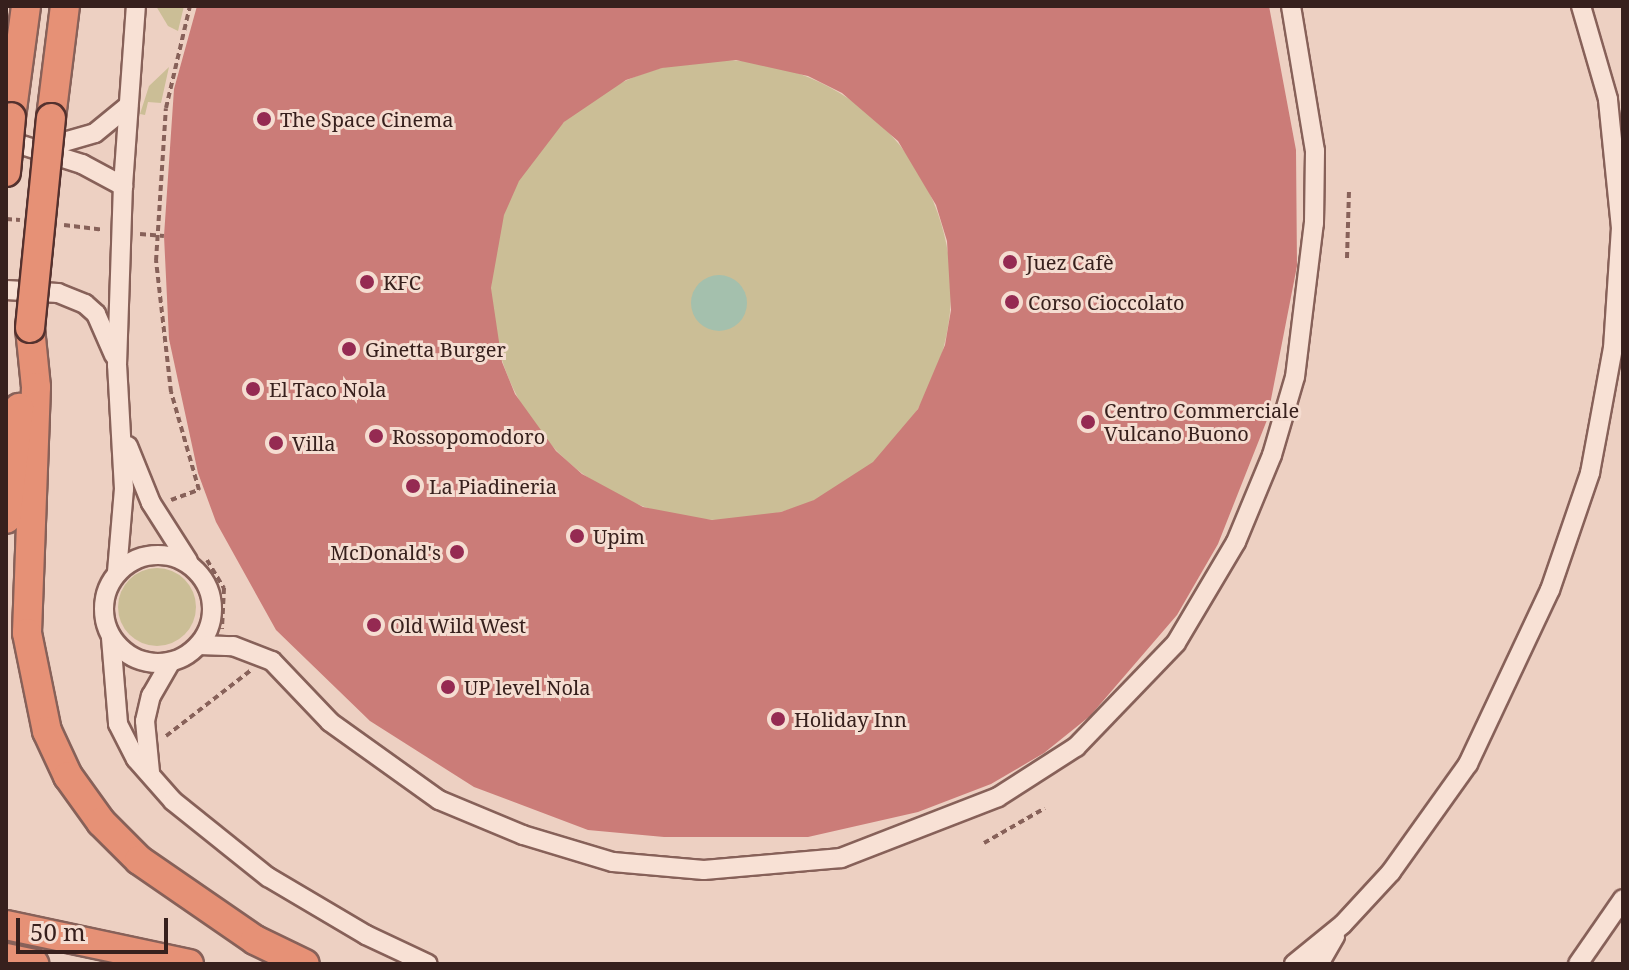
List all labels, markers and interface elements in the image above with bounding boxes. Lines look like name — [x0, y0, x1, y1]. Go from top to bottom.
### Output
place label: The Space Cinema — [280, 107, 453, 131]
marker: The Space Cinema — [255, 110, 273, 128]
place label: Juez Cafè — [1026, 250, 1114, 274]
marker: Juez Cafè — [1001, 253, 1019, 271]
place label: KFC — [383, 270, 421, 294]
marker: KFC — [358, 273, 376, 291]
place label: Corso Cioccolato — [1028, 290, 1184, 314]
marker: Corso Cioccolato — [1003, 293, 1021, 311]
place label: Ginetta Burger — [365, 337, 506, 361]
marker: Ginetta Burger — [340, 340, 358, 358]
place label: El Taco Nola — [269, 377, 387, 401]
marker: El Taco Nola — [244, 380, 262, 398]
place label: Centro Commerciale Vulcano Buono — [1104, 398, 1299, 445]
marker: Centro Commerciale Vulcano Buono — [1079, 413, 1097, 431]
place label: Rossopomodoro — [392, 424, 545, 448]
marker: Rossopomodoro — [367, 427, 385, 445]
place label: Villa — [292, 431, 336, 455]
marker: Villa — [267, 434, 285, 452]
place label: La Piadineria — [429, 474, 557, 498]
marker: La Piadineria — [404, 477, 422, 495]
place label: Upim — [593, 524, 645, 548]
marker: Upim — [568, 527, 586, 545]
place label: McDonald's — [330, 540, 441, 564]
marker: McDonald's — [448, 543, 466, 561]
place label: Old Wild West — [390, 613, 526, 637]
marker: Old Wild West — [365, 616, 383, 634]
place label: UP level Nola — [464, 675, 590, 699]
marker: UP level Nola — [439, 678, 457, 696]
place label: Holiday Inn — [794, 707, 907, 731]
marker: Holiday Inn — [769, 710, 787, 728]
scale bar — [20, 902, 172, 952]
text: 50 m — [30, 915, 86, 948]

